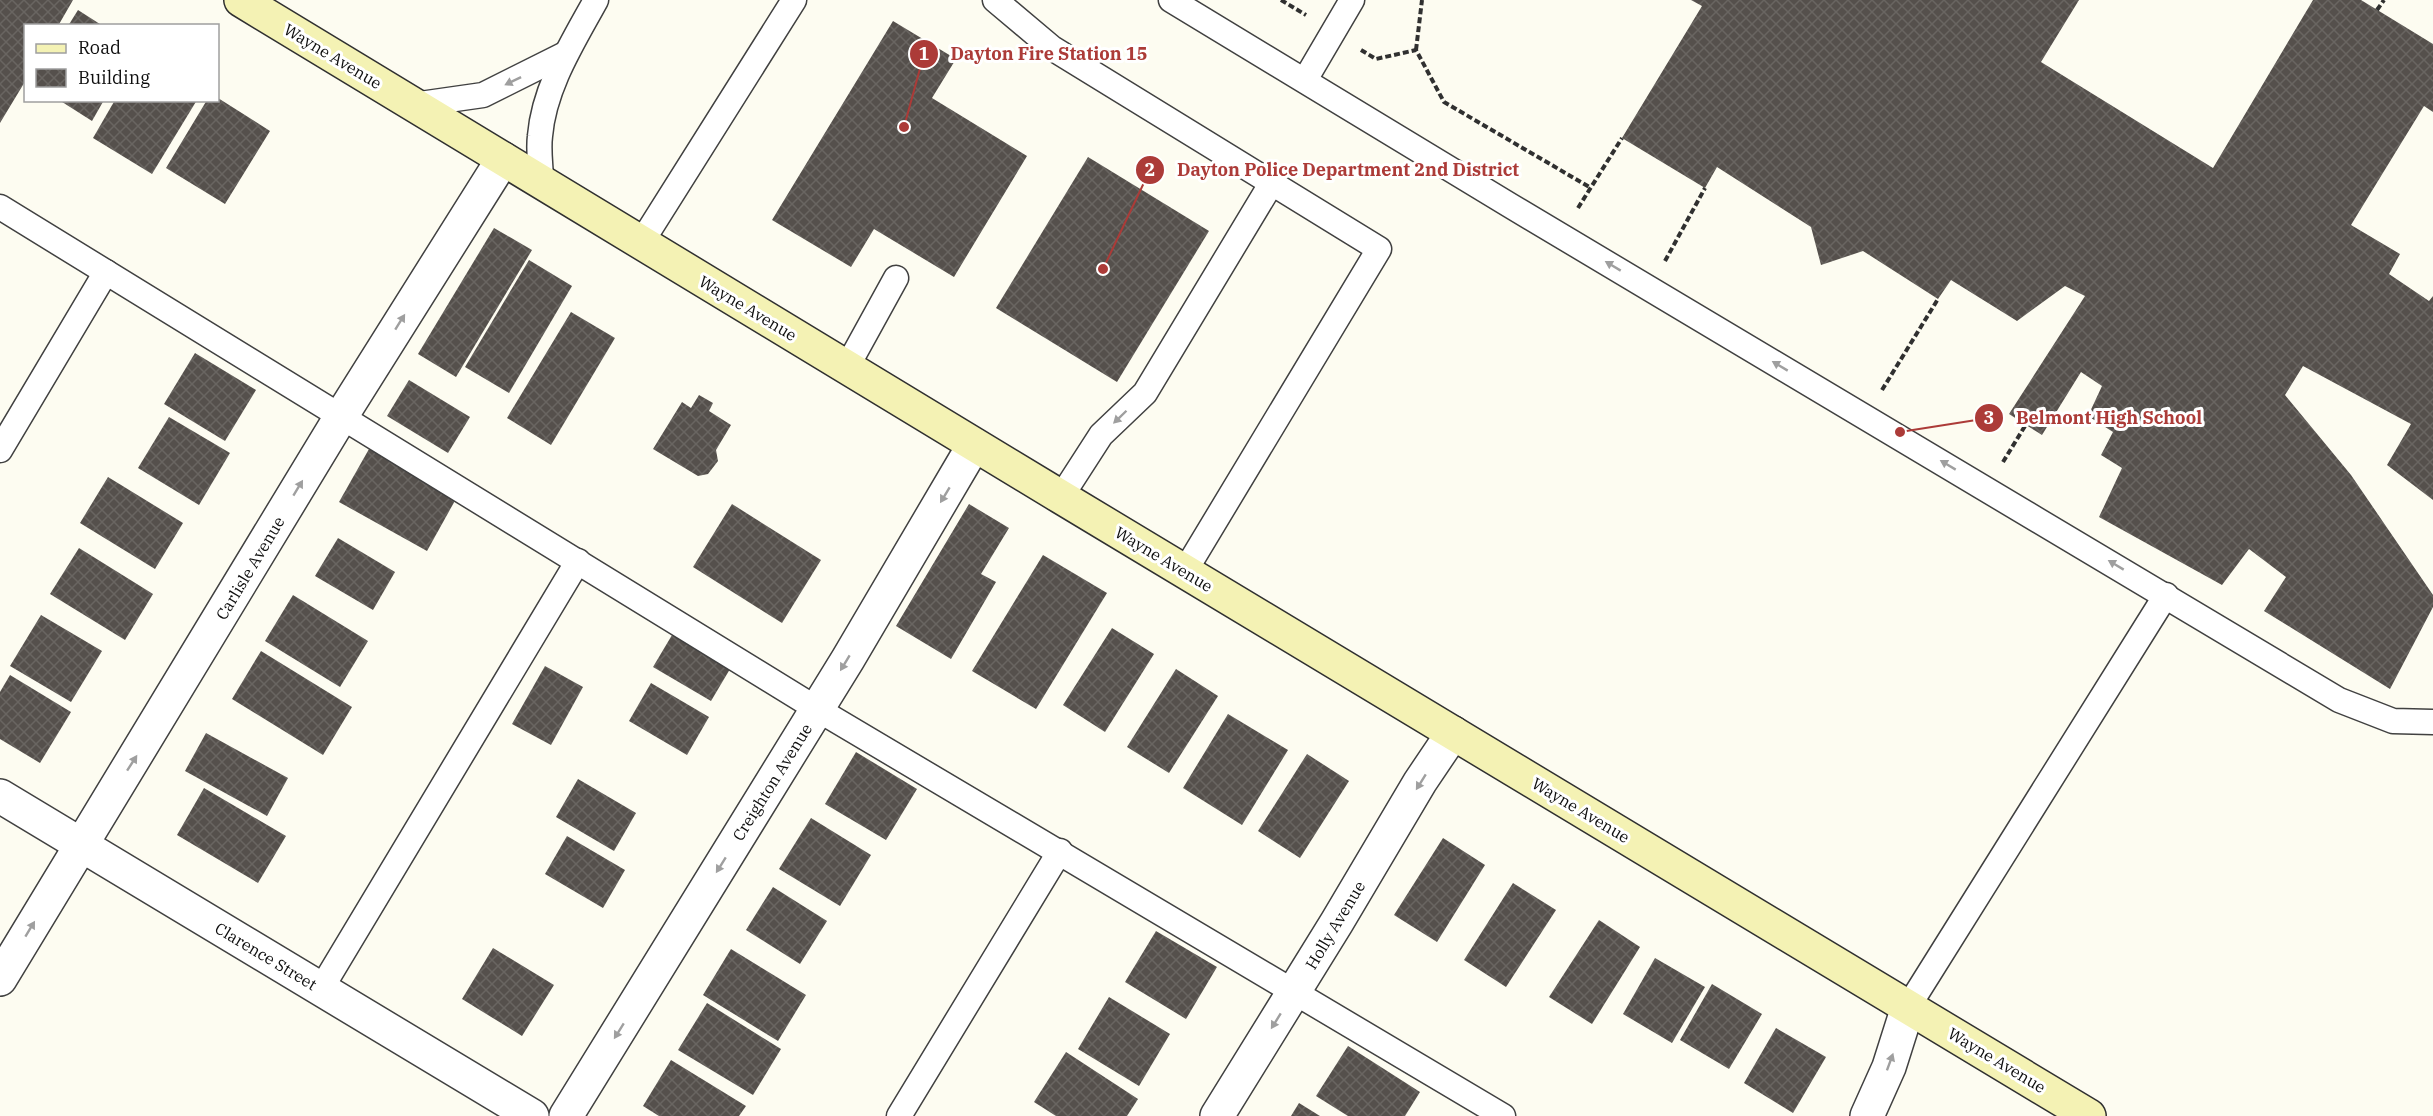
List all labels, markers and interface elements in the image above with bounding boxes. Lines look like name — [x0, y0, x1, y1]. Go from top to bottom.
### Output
street label: Wayne Avenue — [281, 19, 385, 93]
legend — [24, 24, 219, 102]
text: Road — [78, 36, 121, 59]
callout: Dayton Fire Station 15 — [909, 36, 1160, 72]
text: 1 — [919, 42, 930, 65]
text: Dayton Fire Station 15 — [951, 42, 1147, 65]
text: Building — [78, 66, 150, 89]
one-way arrow — [504, 75, 522, 85]
callout: Dayton Police Department 2nd District — [1135, 152, 1531, 188]
text: 2 — [1145, 158, 1155, 181]
text: Dayton Police Department 2nd District — [1177, 158, 1519, 181]
one-way arrow — [1605, 261, 1621, 272]
street label: Wayne Avenue — [696, 271, 800, 345]
one-way arrow — [395, 314, 406, 330]
one-way arrow — [1771, 361, 1788, 371]
callout: Belmont High School — [1974, 400, 2214, 436]
text: 3 — [1984, 406, 1994, 429]
text: Belmont High School — [2016, 406, 2202, 429]
one-way arrow — [1113, 410, 1128, 424]
one-way arrow — [1940, 460, 1956, 471]
one-way arrow — [293, 479, 303, 496]
one-way arrow — [939, 487, 950, 503]
street label: Carlisle Avenue — [211, 513, 289, 623]
street label: Wayne Avenue — [1112, 522, 1216, 596]
one-way arrow — [2107, 560, 2124, 570]
one-way arrow — [840, 655, 851, 671]
street label: Creighton Avenue — [728, 720, 816, 844]
one-way arrow — [127, 755, 138, 771]
street label: Wayne Avenue — [1529, 773, 1633, 847]
one-way arrow — [1415, 774, 1426, 790]
one-way arrow — [716, 857, 727, 873]
street label: Holly Avenue — [1301, 877, 1369, 973]
street label: Clarence Street — [212, 918, 321, 994]
one-way arrow — [25, 921, 36, 937]
one-way arrow — [1271, 1013, 1282, 1029]
one-way arrow — [613, 1022, 624, 1039]
street label: Wayne Avenue — [1945, 1023, 2049, 1097]
one-way arrow — [1885, 1053, 1895, 1071]

